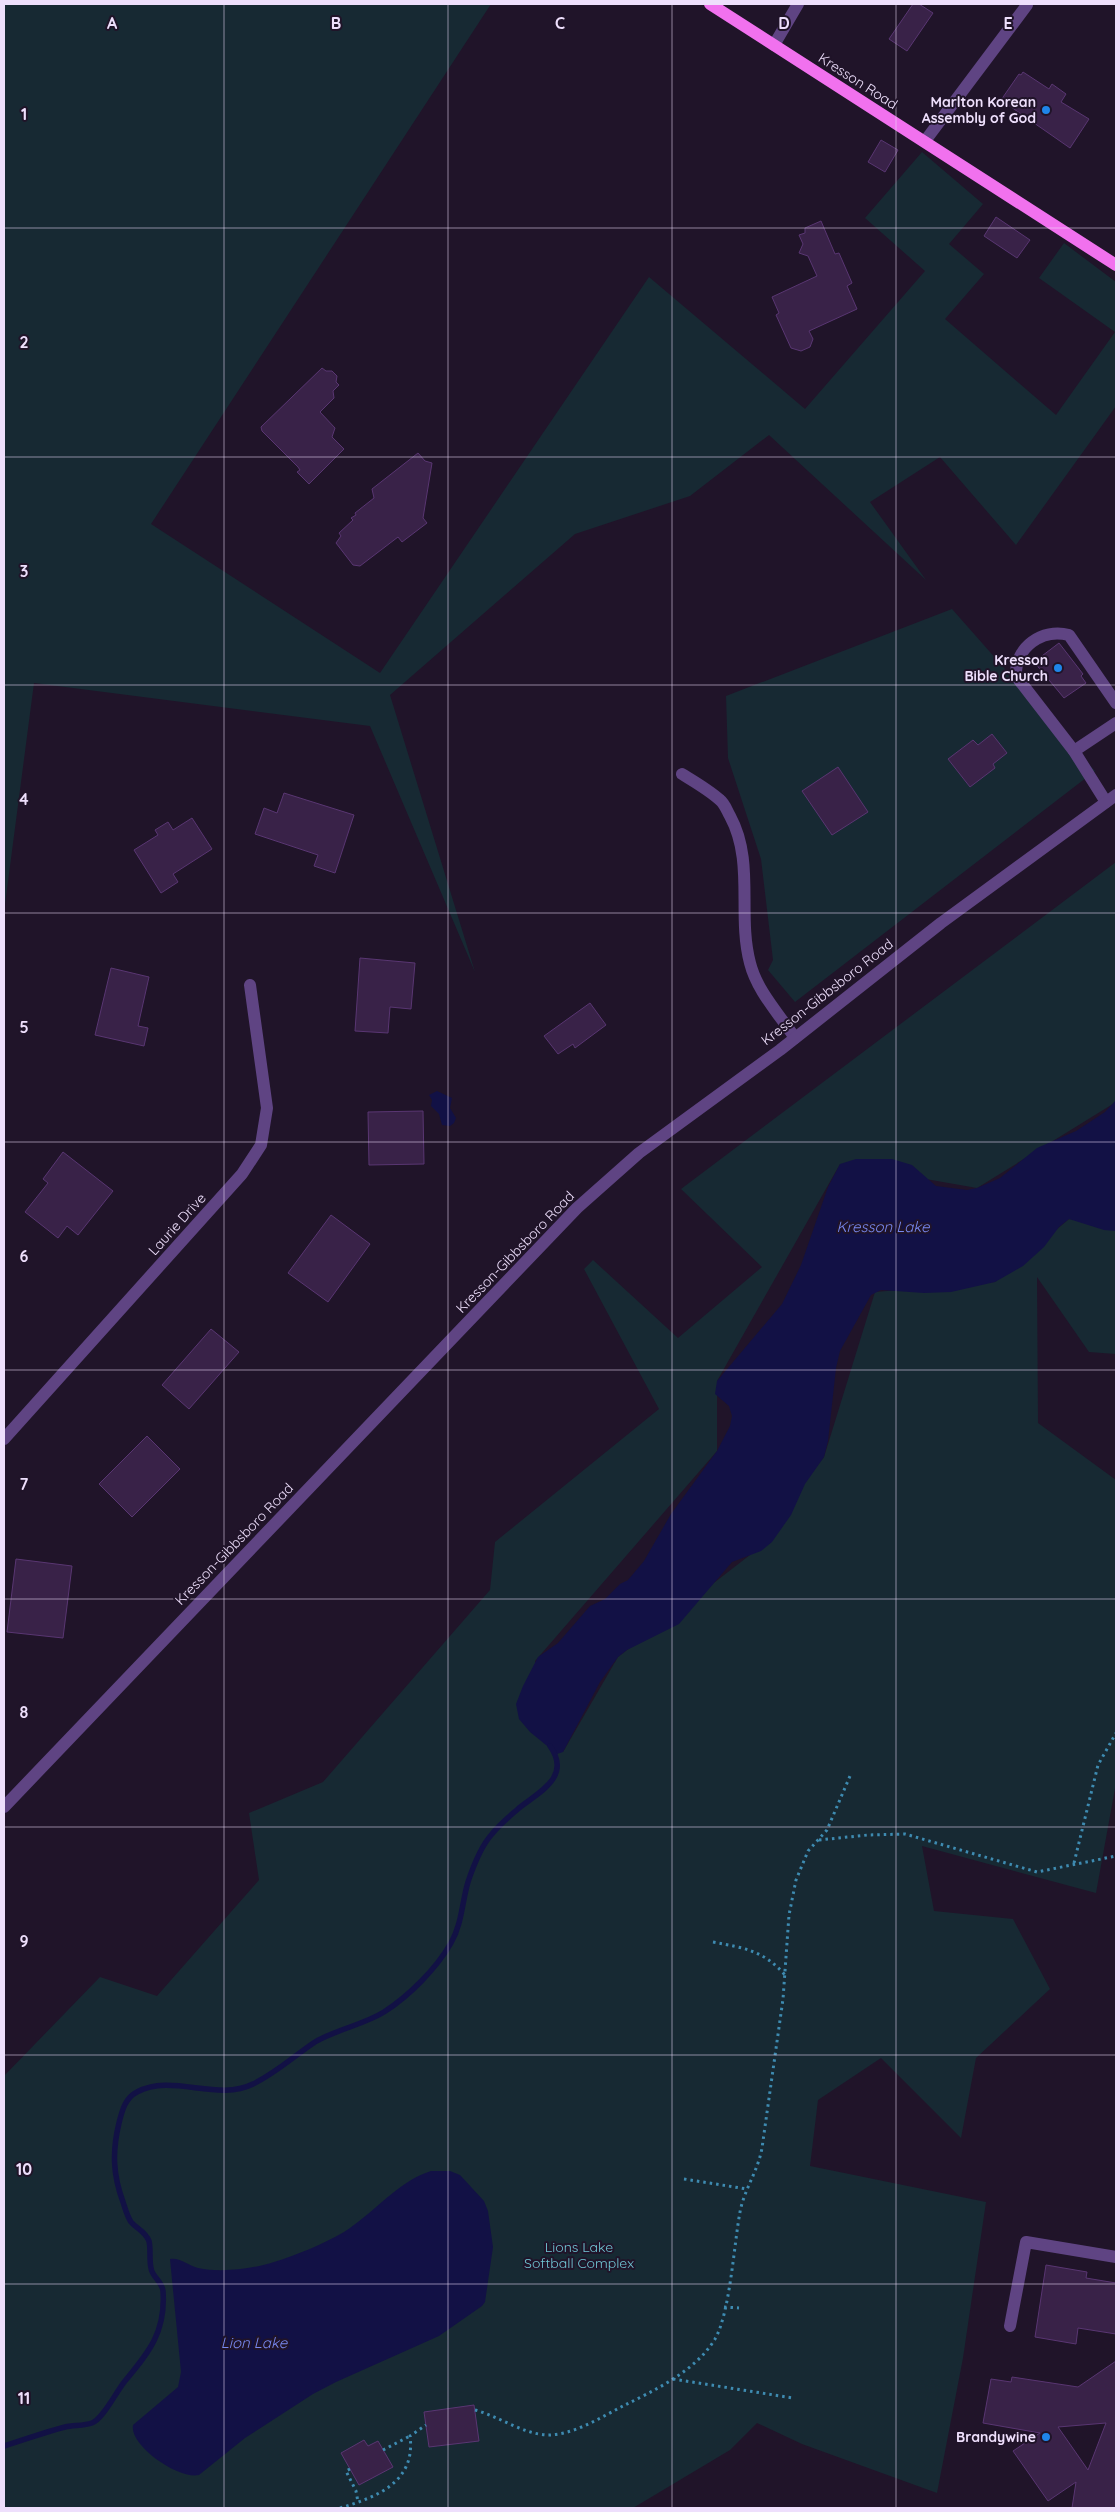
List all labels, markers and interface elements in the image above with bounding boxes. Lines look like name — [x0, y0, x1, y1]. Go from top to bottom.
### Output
text: A — [107, 13, 118, 33]
text: B — [331, 13, 341, 33]
text: C — [555, 13, 565, 33]
text: D — [778, 13, 790, 33]
text: E — [1003, 13, 1013, 33]
street label: Kresson Road — [815, 49, 901, 113]
place label: Marlton Korean Assembly of God — [922, 93, 1036, 127]
text: 1 — [21, 104, 27, 124]
marker: Marlton Korean Assembly of God — [1040, 104, 1052, 116]
text: 2 — [19, 332, 29, 352]
text: 3 — [20, 561, 28, 581]
place label: Kresson Bible Church — [964, 651, 1048, 685]
marker: Kresson Bible Church — [1052, 662, 1064, 674]
text: 4 — [19, 789, 29, 809]
street label: Kresson-Gibbsboro Road — [757, 935, 897, 1049]
text: 5 — [19, 1017, 29, 1037]
street label: Kresson-Gibbsboro Road — [452, 1187, 578, 1317]
street label: Laurie Drive — [144, 1189, 210, 1259]
water label: Kresson Lake — [836, 1217, 930, 1236]
text: 6 — [20, 1246, 29, 1266]
text: 7 — [20, 1474, 29, 1494]
street label: Kresson-Gibbsboro Road — [171, 1479, 297, 1609]
text: 8 — [20, 1702, 29, 1722]
text: 9 — [19, 1931, 29, 1951]
text: 10 — [16, 2159, 32, 2179]
park label: Lions Lake Softball Complex — [524, 2238, 634, 2272]
water label: Lion Lake — [221, 2333, 288, 2352]
text: 11 — [18, 2388, 30, 2408]
place label: Brandywine — [956, 2428, 1036, 2446]
marker: Brandywine — [1040, 2431, 1052, 2443]

